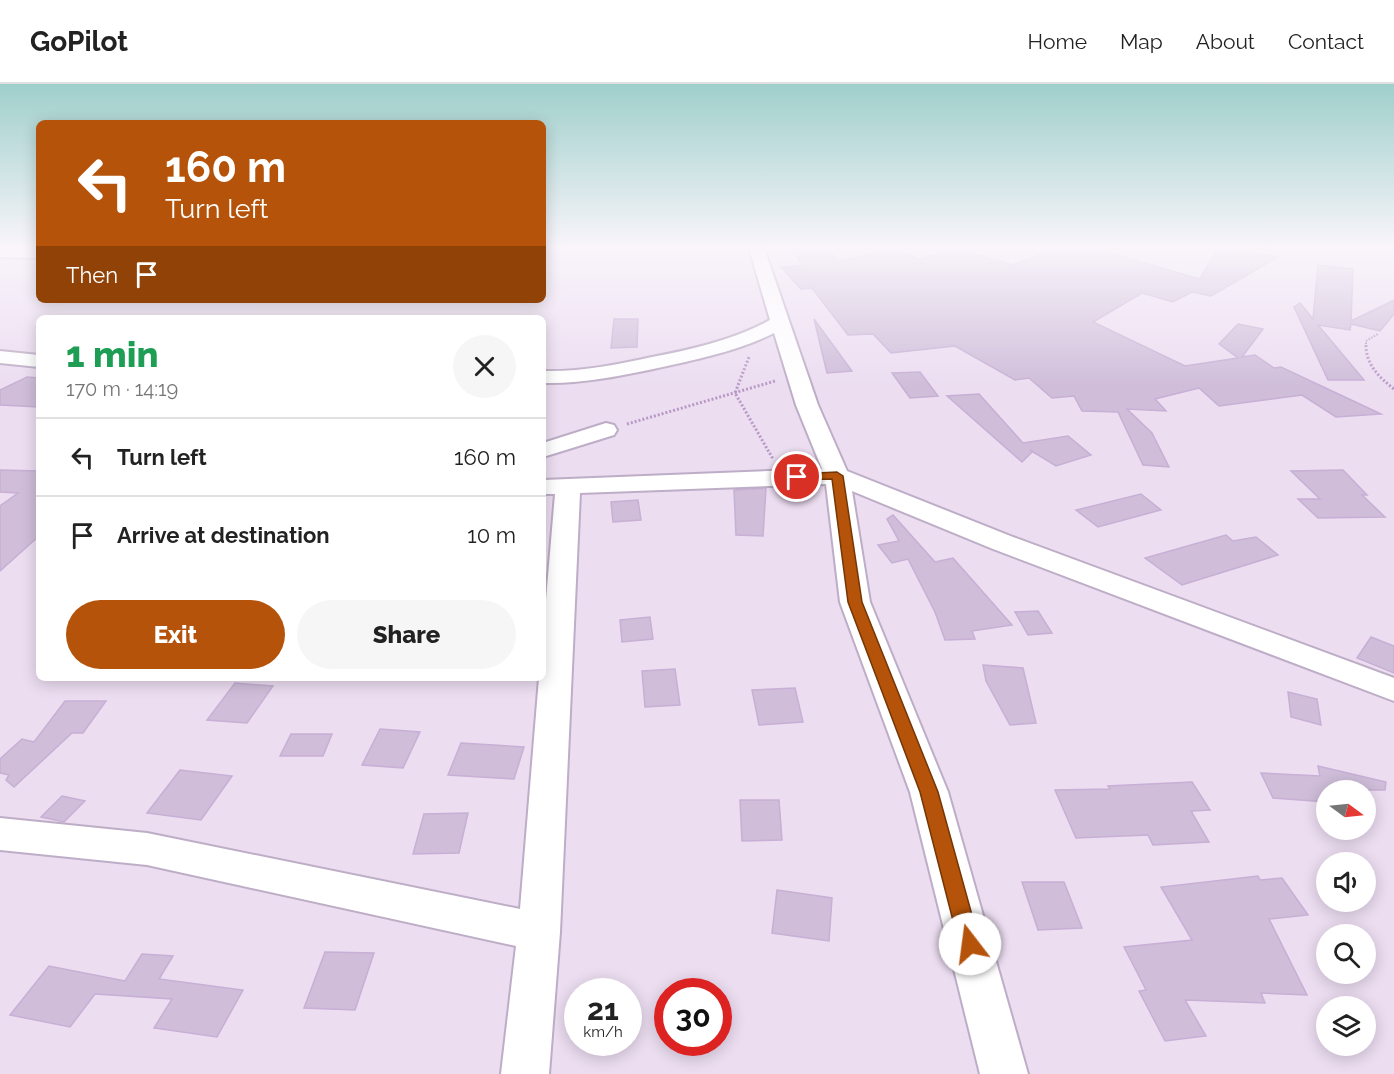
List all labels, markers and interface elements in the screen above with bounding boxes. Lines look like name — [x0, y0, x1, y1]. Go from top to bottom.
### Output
text: GoPilot — [30, 25, 128, 58]
text: Home — [1028, 29, 1087, 54]
text: Map — [1120, 29, 1163, 54]
text: About — [1196, 29, 1255, 54]
text: Contact — [1288, 29, 1364, 54]
text: 160 m — [165, 143, 286, 192]
icon: left — [66, 144, 144, 222]
text: Turn left — [165, 193, 268, 224]
icon: arrive — [130, 258, 163, 291]
text: Then — [66, 262, 118, 288]
text: 1 min — [66, 333, 158, 375]
button: close — [453, 335, 516, 398]
text: 170 m · 14:19 — [66, 377, 178, 401]
icon: left — [66, 441, 99, 474]
text: Turn left — [117, 444, 207, 470]
text: 160 m — [454, 444, 516, 470]
pin — [771, 451, 822, 502]
icon: arrive — [780, 460, 813, 493]
icon: arrive — [66, 519, 99, 552]
text: Arrive at destination — [117, 522, 330, 548]
text: 10 m — [467, 522, 516, 548]
button: Exit — [66, 600, 285, 669]
button: Share — [297, 600, 516, 669]
north arrow — [1316, 780, 1376, 840]
map controls — [1316, 780, 1376, 1056]
button: sound — [1316, 852, 1376, 912]
position arrow — [938, 912, 1002, 976]
button: search — [1316, 924, 1376, 984]
speed limit sign: 30 — [654, 978, 732, 1056]
text: 21 — [587, 992, 619, 1027]
button: layers — [1316, 996, 1376, 1056]
text: km/h — [583, 1023, 623, 1041]

